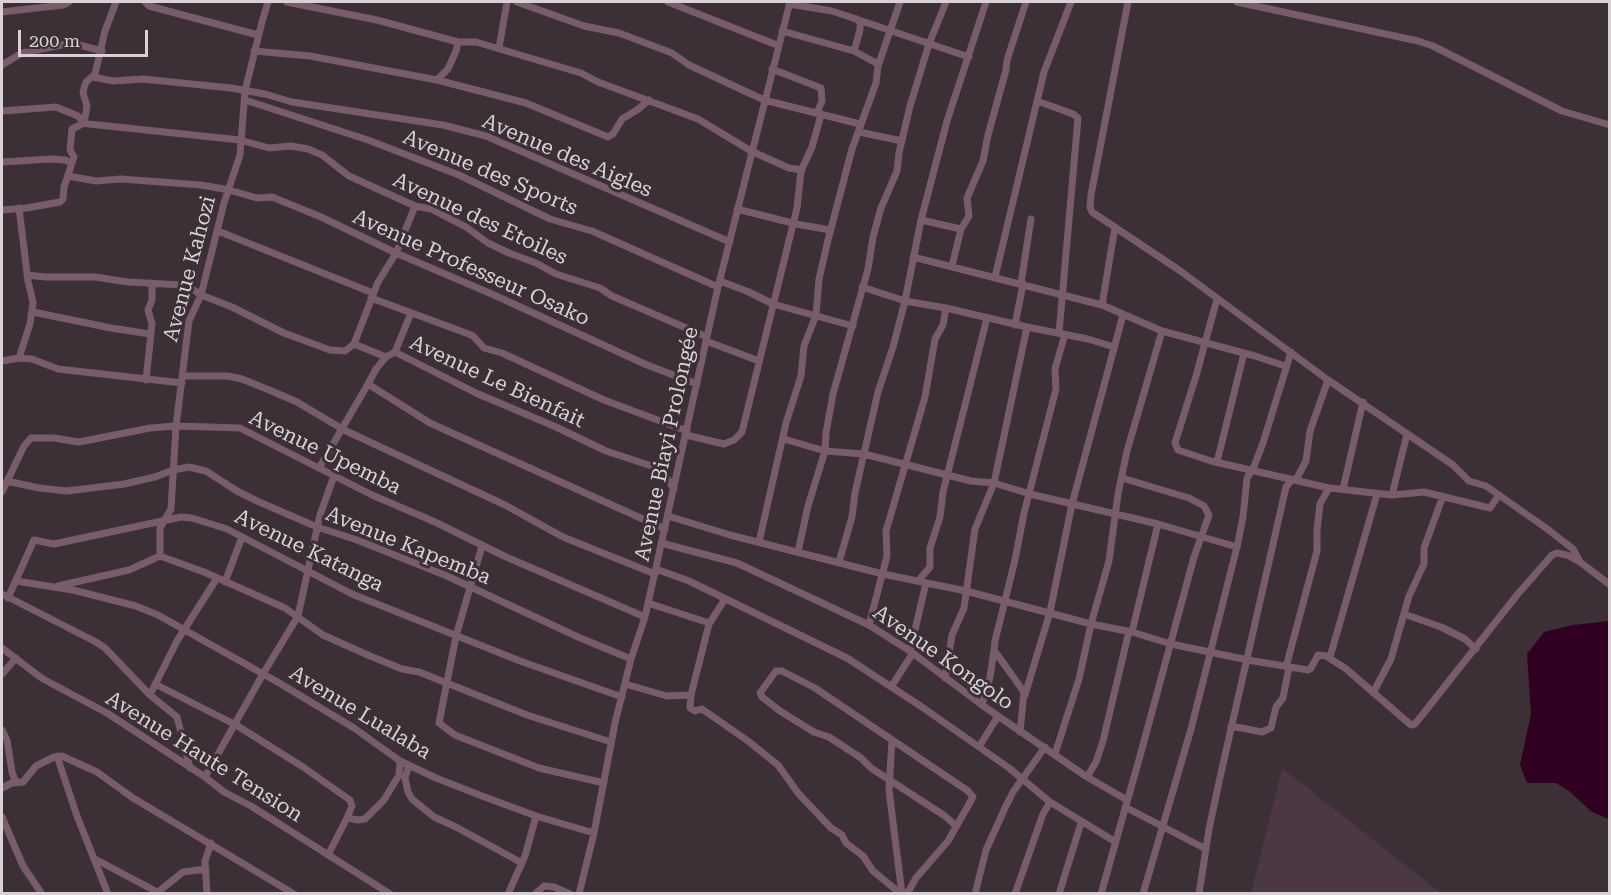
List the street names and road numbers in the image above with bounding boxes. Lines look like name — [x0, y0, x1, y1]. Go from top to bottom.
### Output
street label: Avenue des Aigles — [478, 109, 656, 203]
street label: Avenue des Sports — [399, 125, 581, 221]
street label: Avenue des Etoiles — [389, 168, 571, 270]
street label: Avenue Kahozi — [158, 193, 222, 345]
street label: Avenue Professeur Osako — [349, 204, 593, 332]
street label: Avenue Biayi Prolongée — [630, 324, 704, 564]
street label: Avenue Le Bienfait — [405, 330, 589, 434]
street label: Avenue Upemba — [245, 405, 405, 501]
street label: Avenue Kapemba — [322, 501, 494, 591]
street label: Avenue Katanga — [230, 504, 388, 598]
street label: Avenue Kongolo — [868, 600, 1018, 716]
street label: Avenue Lualaba — [285, 661, 435, 765]
street label: Avenue Haute Tension — [101, 686, 307, 828]

